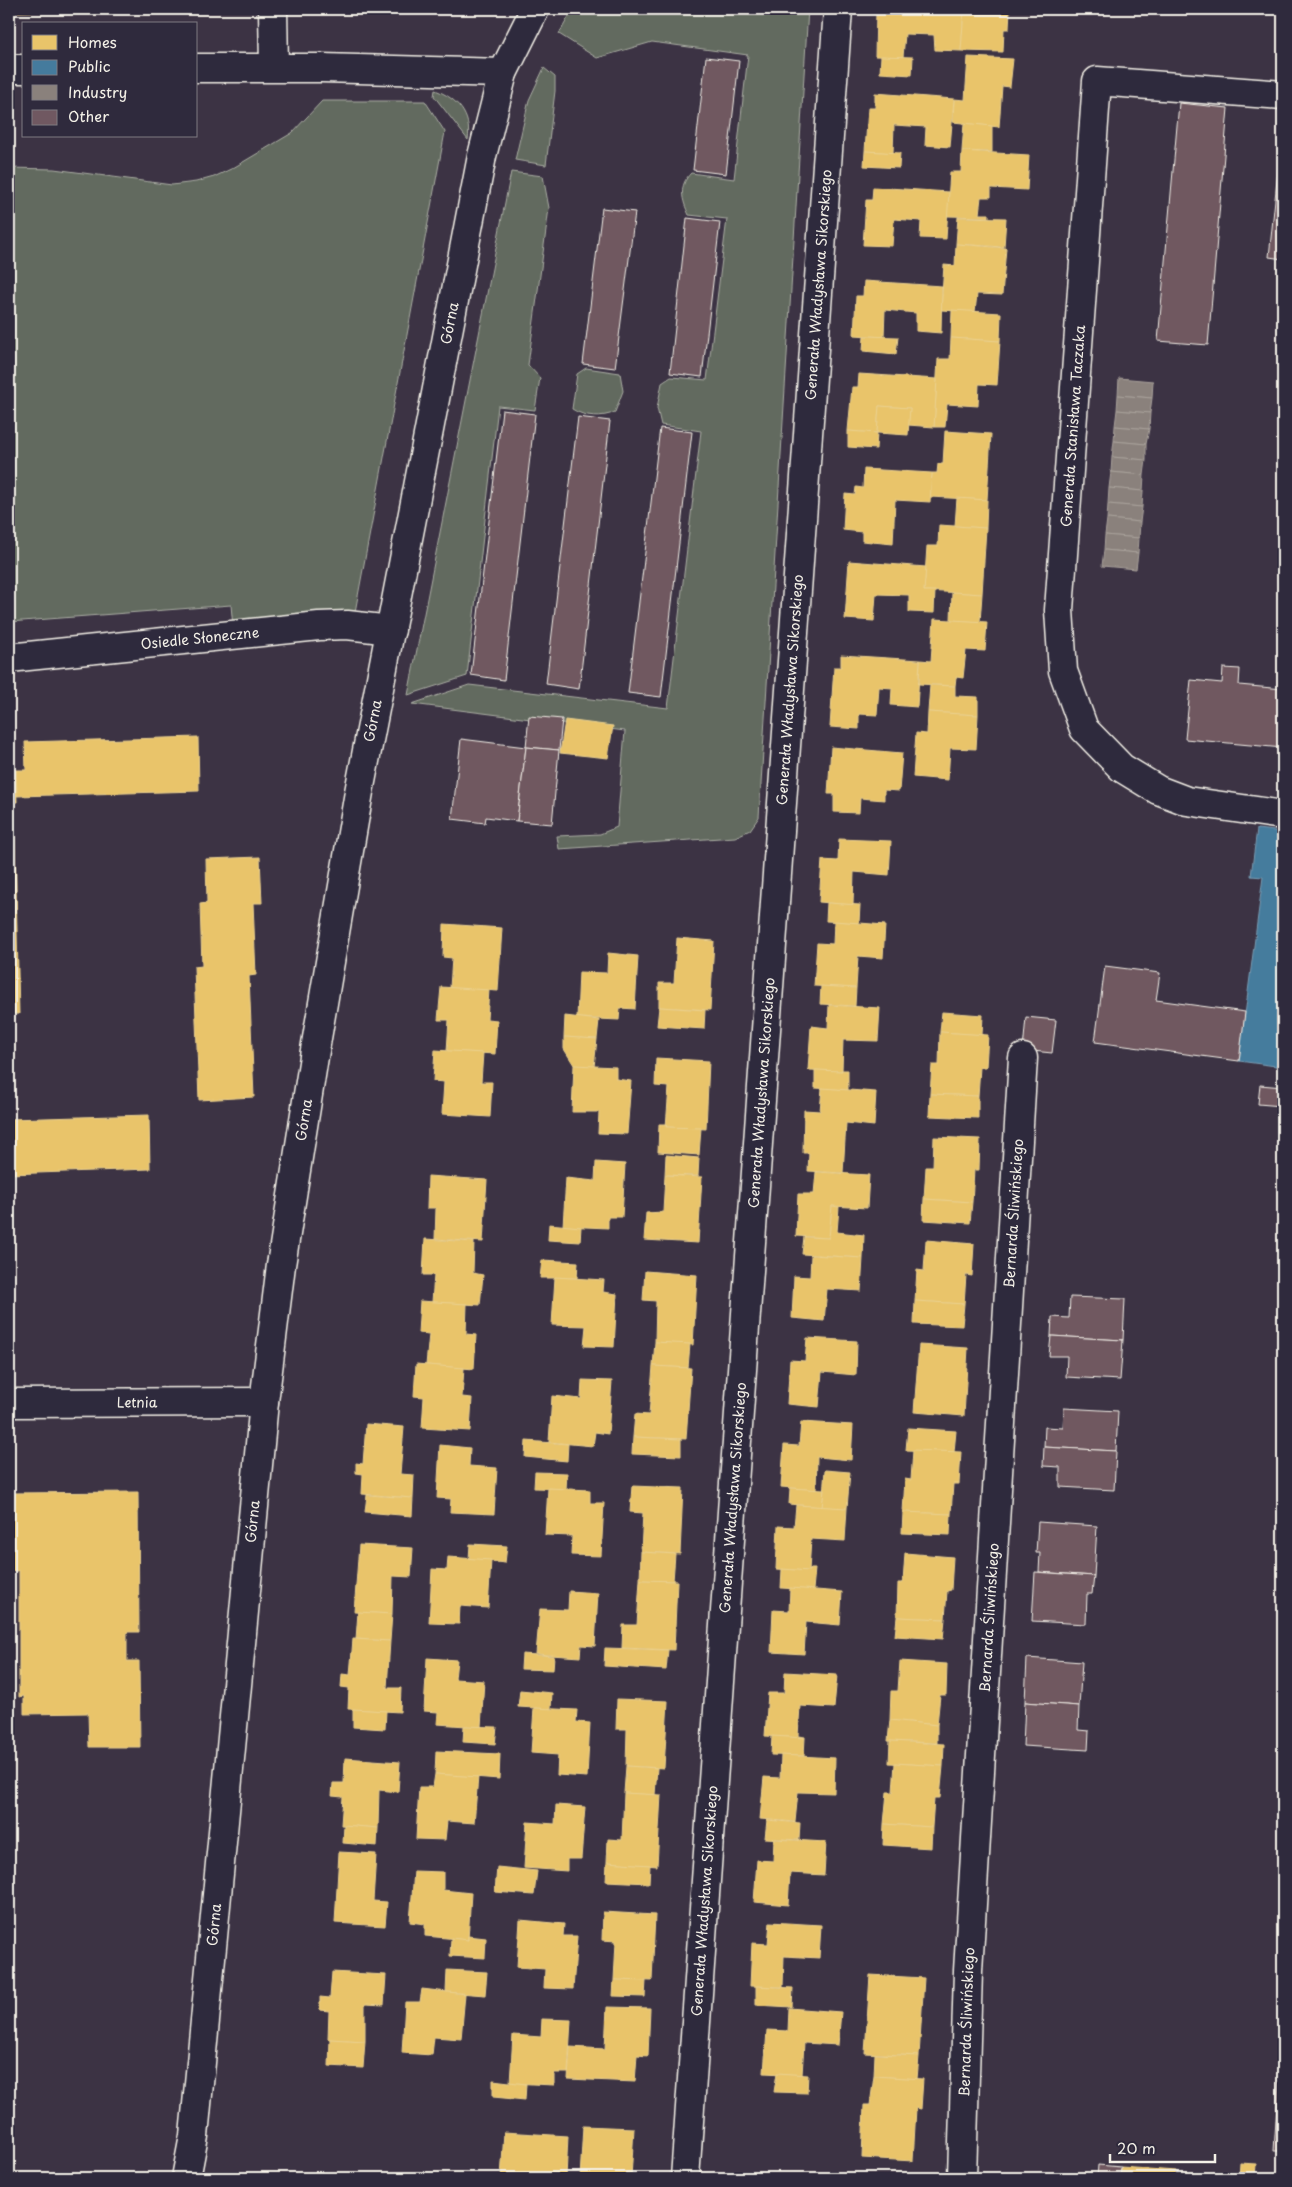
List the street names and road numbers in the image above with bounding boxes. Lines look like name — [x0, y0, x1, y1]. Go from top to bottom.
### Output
street label: Generała Władysława Sikorskiego — [799, 169, 837, 401]
street label: Górna — [435, 300, 464, 346]
street label: Generała Stanisława Taczaka — [1055, 324, 1090, 528]
street label: Generała Władysława Sikorskiego — [771, 574, 808, 806]
street label: Osiedle Słoneczne — [140, 621, 261, 654]
street label: Górna — [358, 698, 387, 744]
street label: Generała Władysława Sikorskiego — [742, 977, 780, 1209]
street label: Górna — [290, 1097, 317, 1143]
street label: Bernarda Śliwińskiego — [998, 1138, 1028, 1289]
street label: Generała Władysława Sikorskiego — [714, 1382, 751, 1614]
street label: Letnia — [117, 1391, 158, 1413]
street label: Górna — [240, 1499, 265, 1544]
street label: Bernarda Śliwińskiego — [974, 1542, 1004, 1693]
street label: Generała Władysława Sikorskiego — [685, 1785, 723, 2017]
street label: Górna — [201, 1902, 226, 1947]
street label: Bernarda Śliwińskiego — [953, 1947, 979, 2097]

